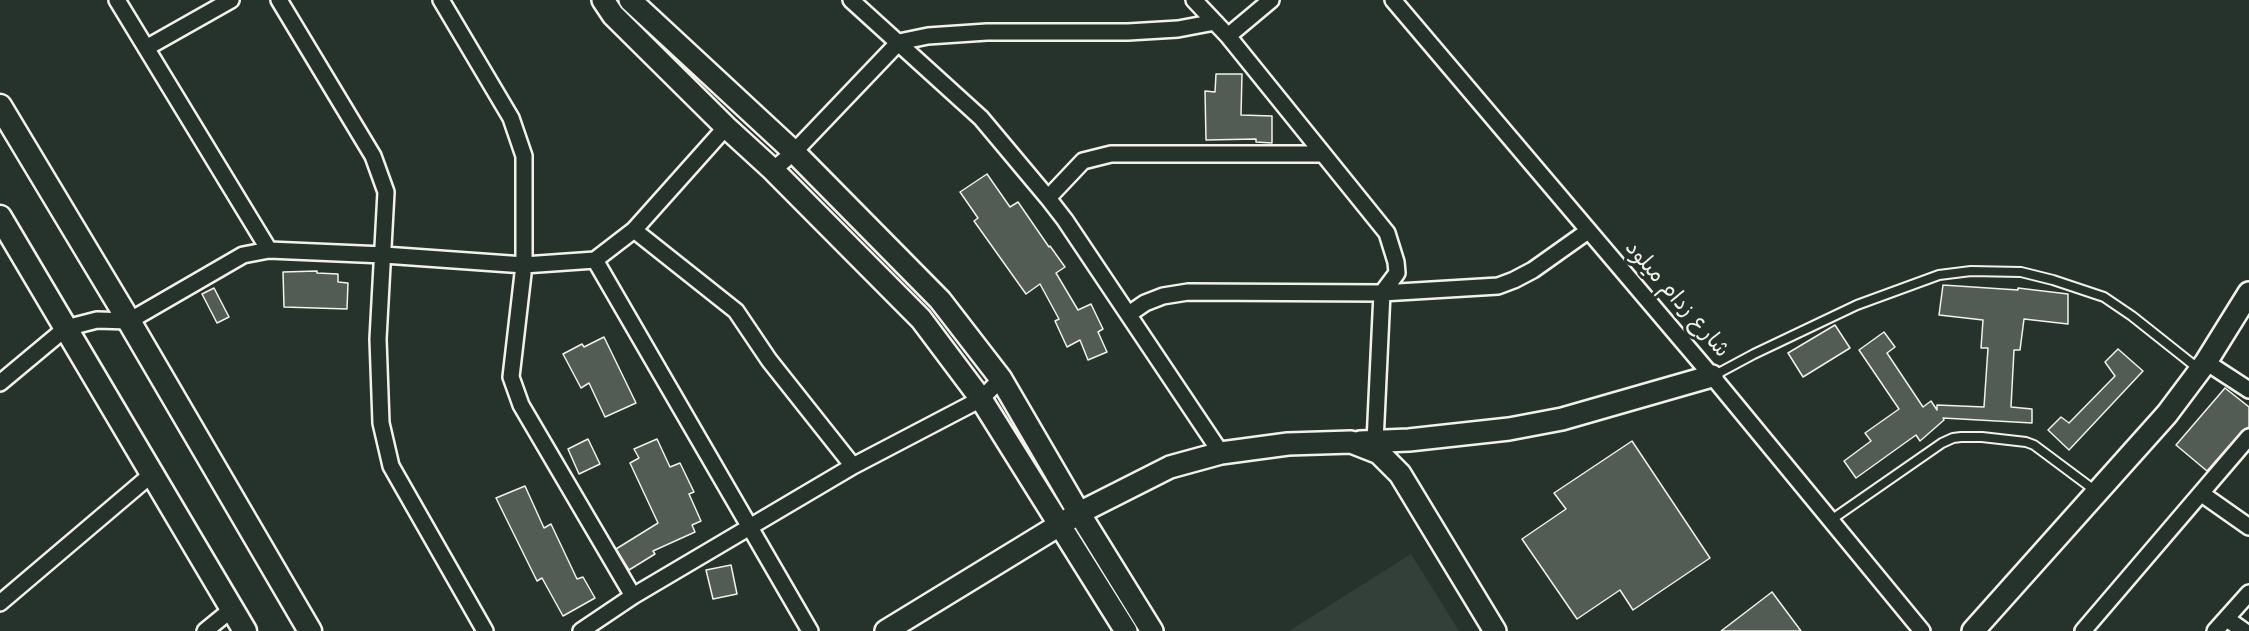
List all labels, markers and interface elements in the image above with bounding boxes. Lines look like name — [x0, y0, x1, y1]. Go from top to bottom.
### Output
street label: شارع زدام ميلود — [1618, 236, 1734, 364]

